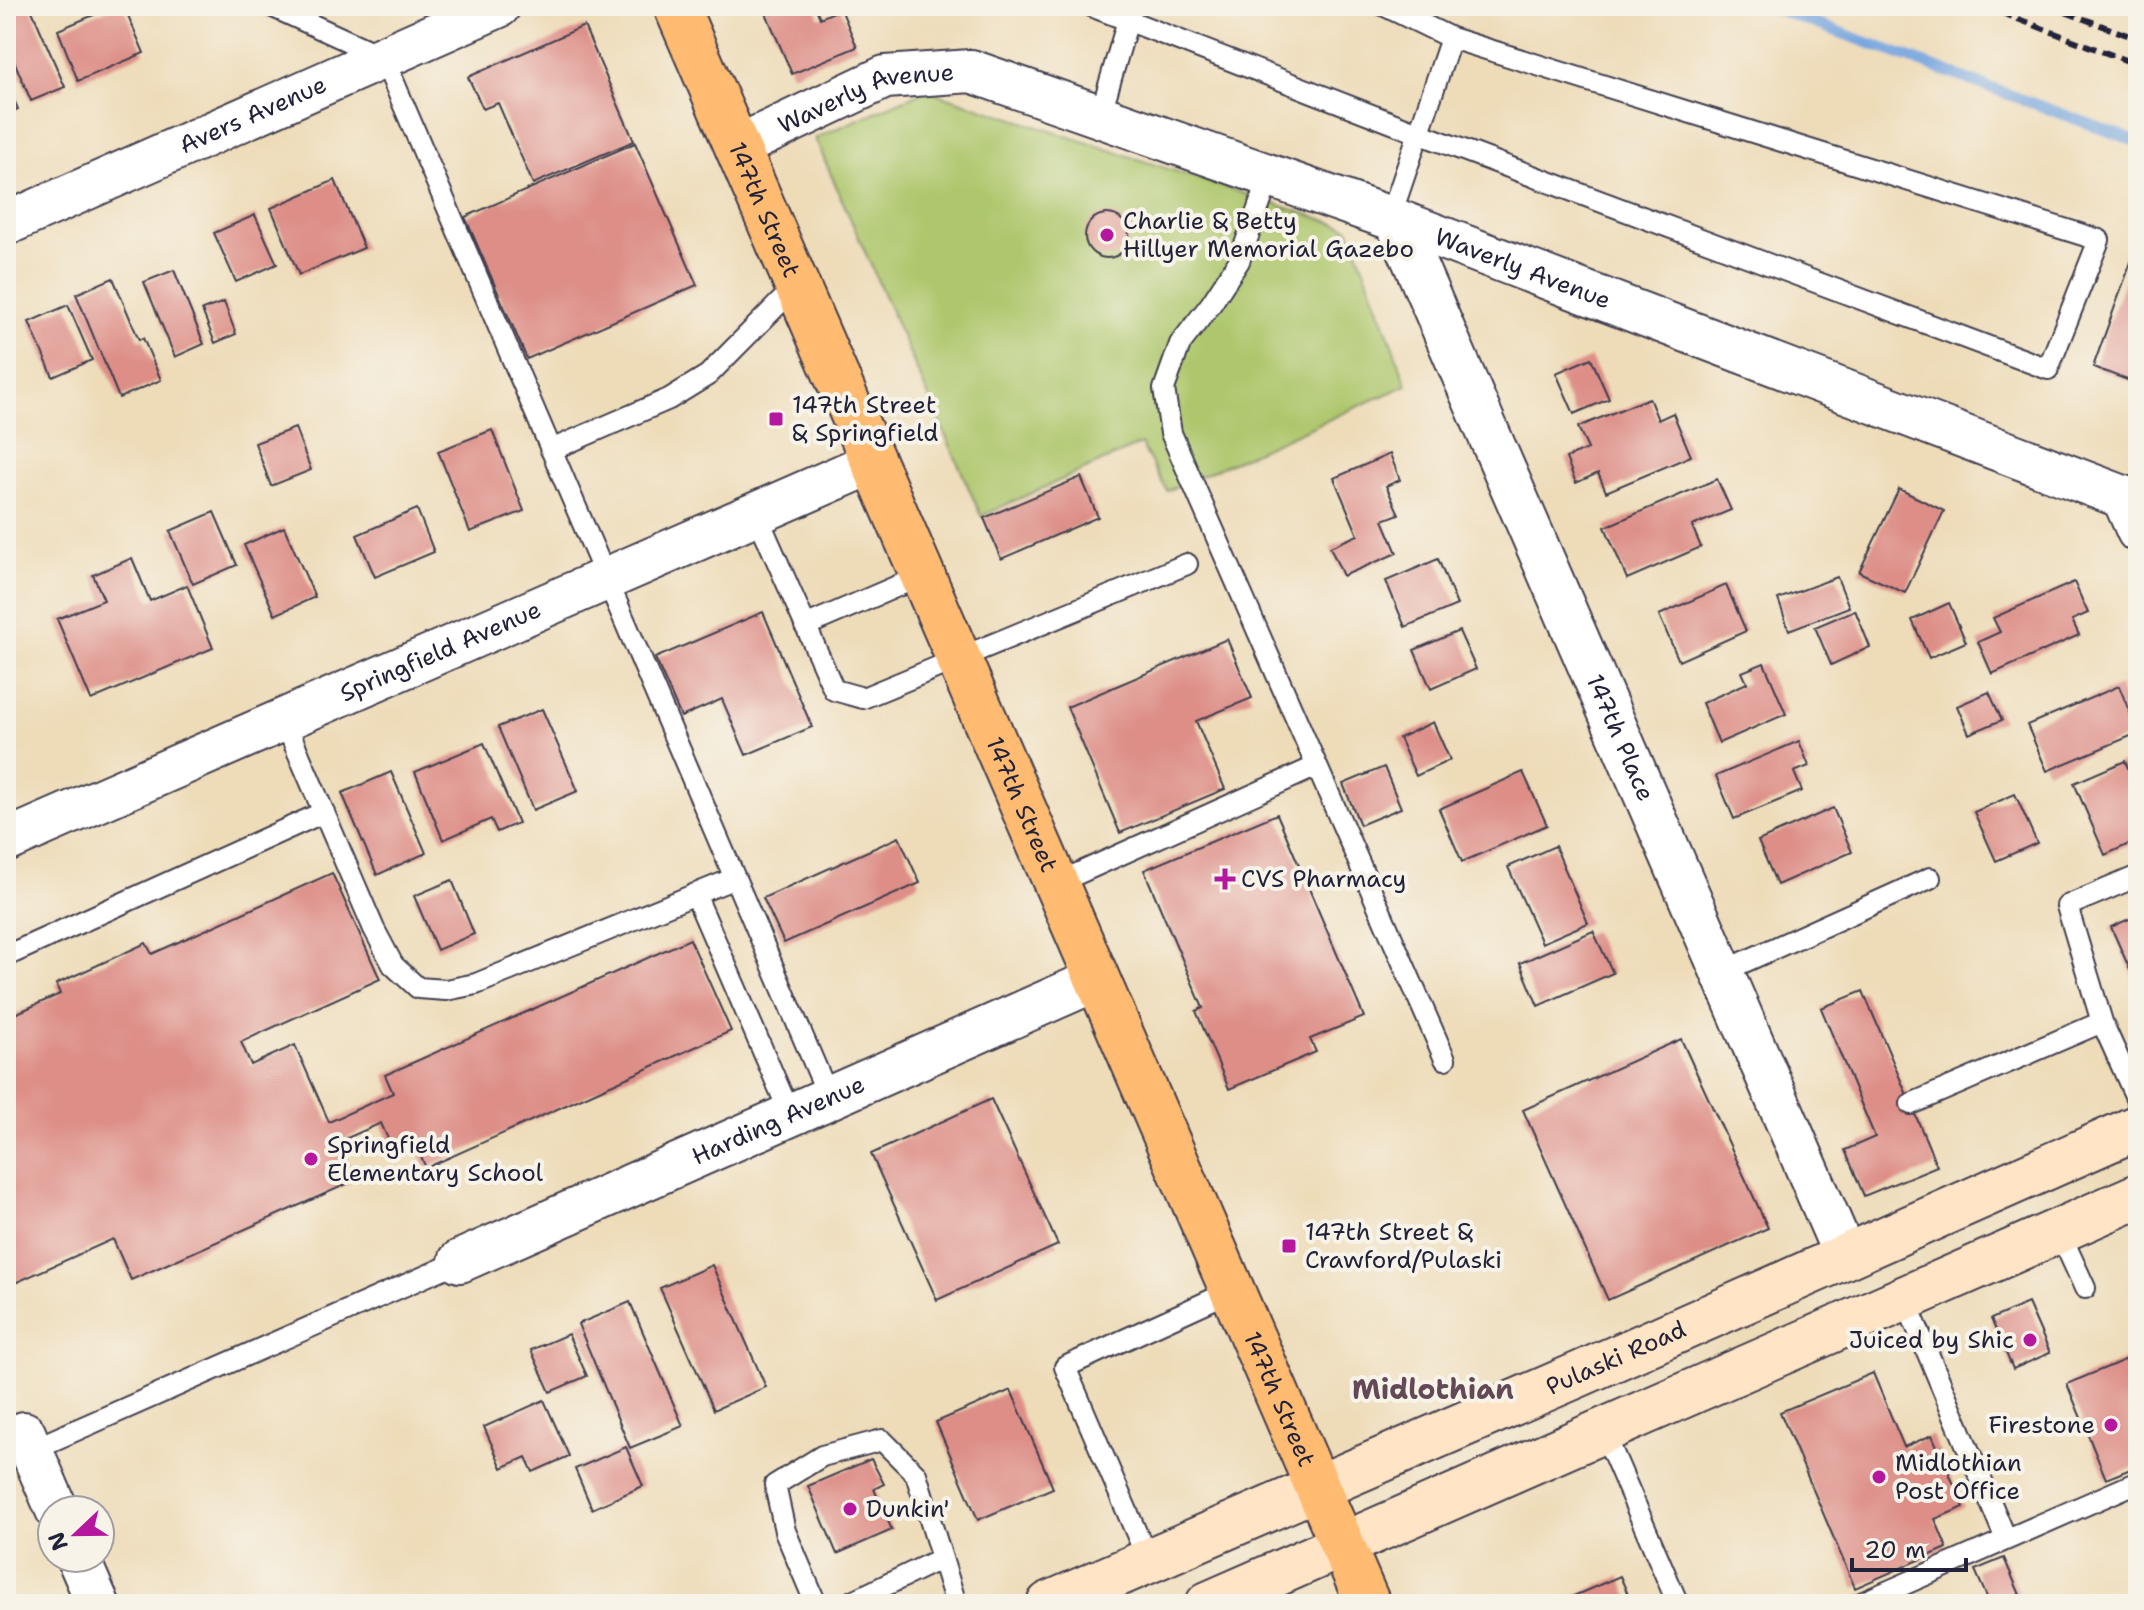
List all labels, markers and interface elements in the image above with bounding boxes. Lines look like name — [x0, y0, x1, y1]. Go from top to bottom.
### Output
street label: Waverly Avenue — [773, 56, 955, 141]
street label: Avers Avenue — [174, 68, 332, 161]
street label: 147th Street — [721, 137, 808, 282]
place label: Charlie & Betty Hillyer Memorial Gazebo — [1123, 205, 1414, 265]
street label: Waverly Avenue — [1430, 221, 1615, 317]
marker: Charlie & Betty Hillyer Memorial Gazebo — [1098, 226, 1116, 244]
place label: 147th Street & Springfield — [792, 389, 938, 449]
marker: 147th Street & Springfield — [767, 410, 785, 428]
street label: Springfield Avenue — [335, 593, 546, 709]
street label: 147th Place — [1579, 669, 1662, 806]
street label: 147th Street — [978, 732, 1065, 877]
place label: CVS Pharmacy — [1241, 863, 1406, 895]
marker: CVS Pharmacy — [1216, 870, 1234, 888]
street label: Harding Avenue — [687, 1068, 870, 1173]
place label: Springfield Elementary School — [327, 1129, 544, 1189]
marker: Springfield Elementary School — [302, 1150, 320, 1168]
place label: 147th Street & Crawford/Pulaski — [1305, 1216, 1502, 1276]
marker: 147th Street & Crawford/Pulaski — [1280, 1237, 1298, 1255]
street label: Pulaski Road — [1541, 1313, 1691, 1403]
place label: Juiced by Shic — [1849, 1324, 2014, 1356]
street label: 147th Street — [1236, 1326, 1323, 1472]
marker: Juiced by Shic — [2021, 1331, 2039, 1349]
district label: Midlothian — [1352, 1370, 1514, 1408]
place label: Firestone — [1988, 1409, 2095, 1441]
marker: Firestone — [2102, 1416, 2120, 1434]
place label: Midlothian Post Office — [1895, 1447, 2022, 1507]
marker: Midlothian Post Office — [1870, 1468, 1888, 1486]
place label: Dunkin' — [866, 1493, 949, 1525]
north arrow — [36, 1494, 116, 1574]
marker: Dunkin' — [841, 1500, 859, 1518]
scale bar — [1852, 1522, 1966, 1572]
text: N — [41, 1528, 75, 1555]
text: 20 m — [1864, 1534, 1926, 1566]

